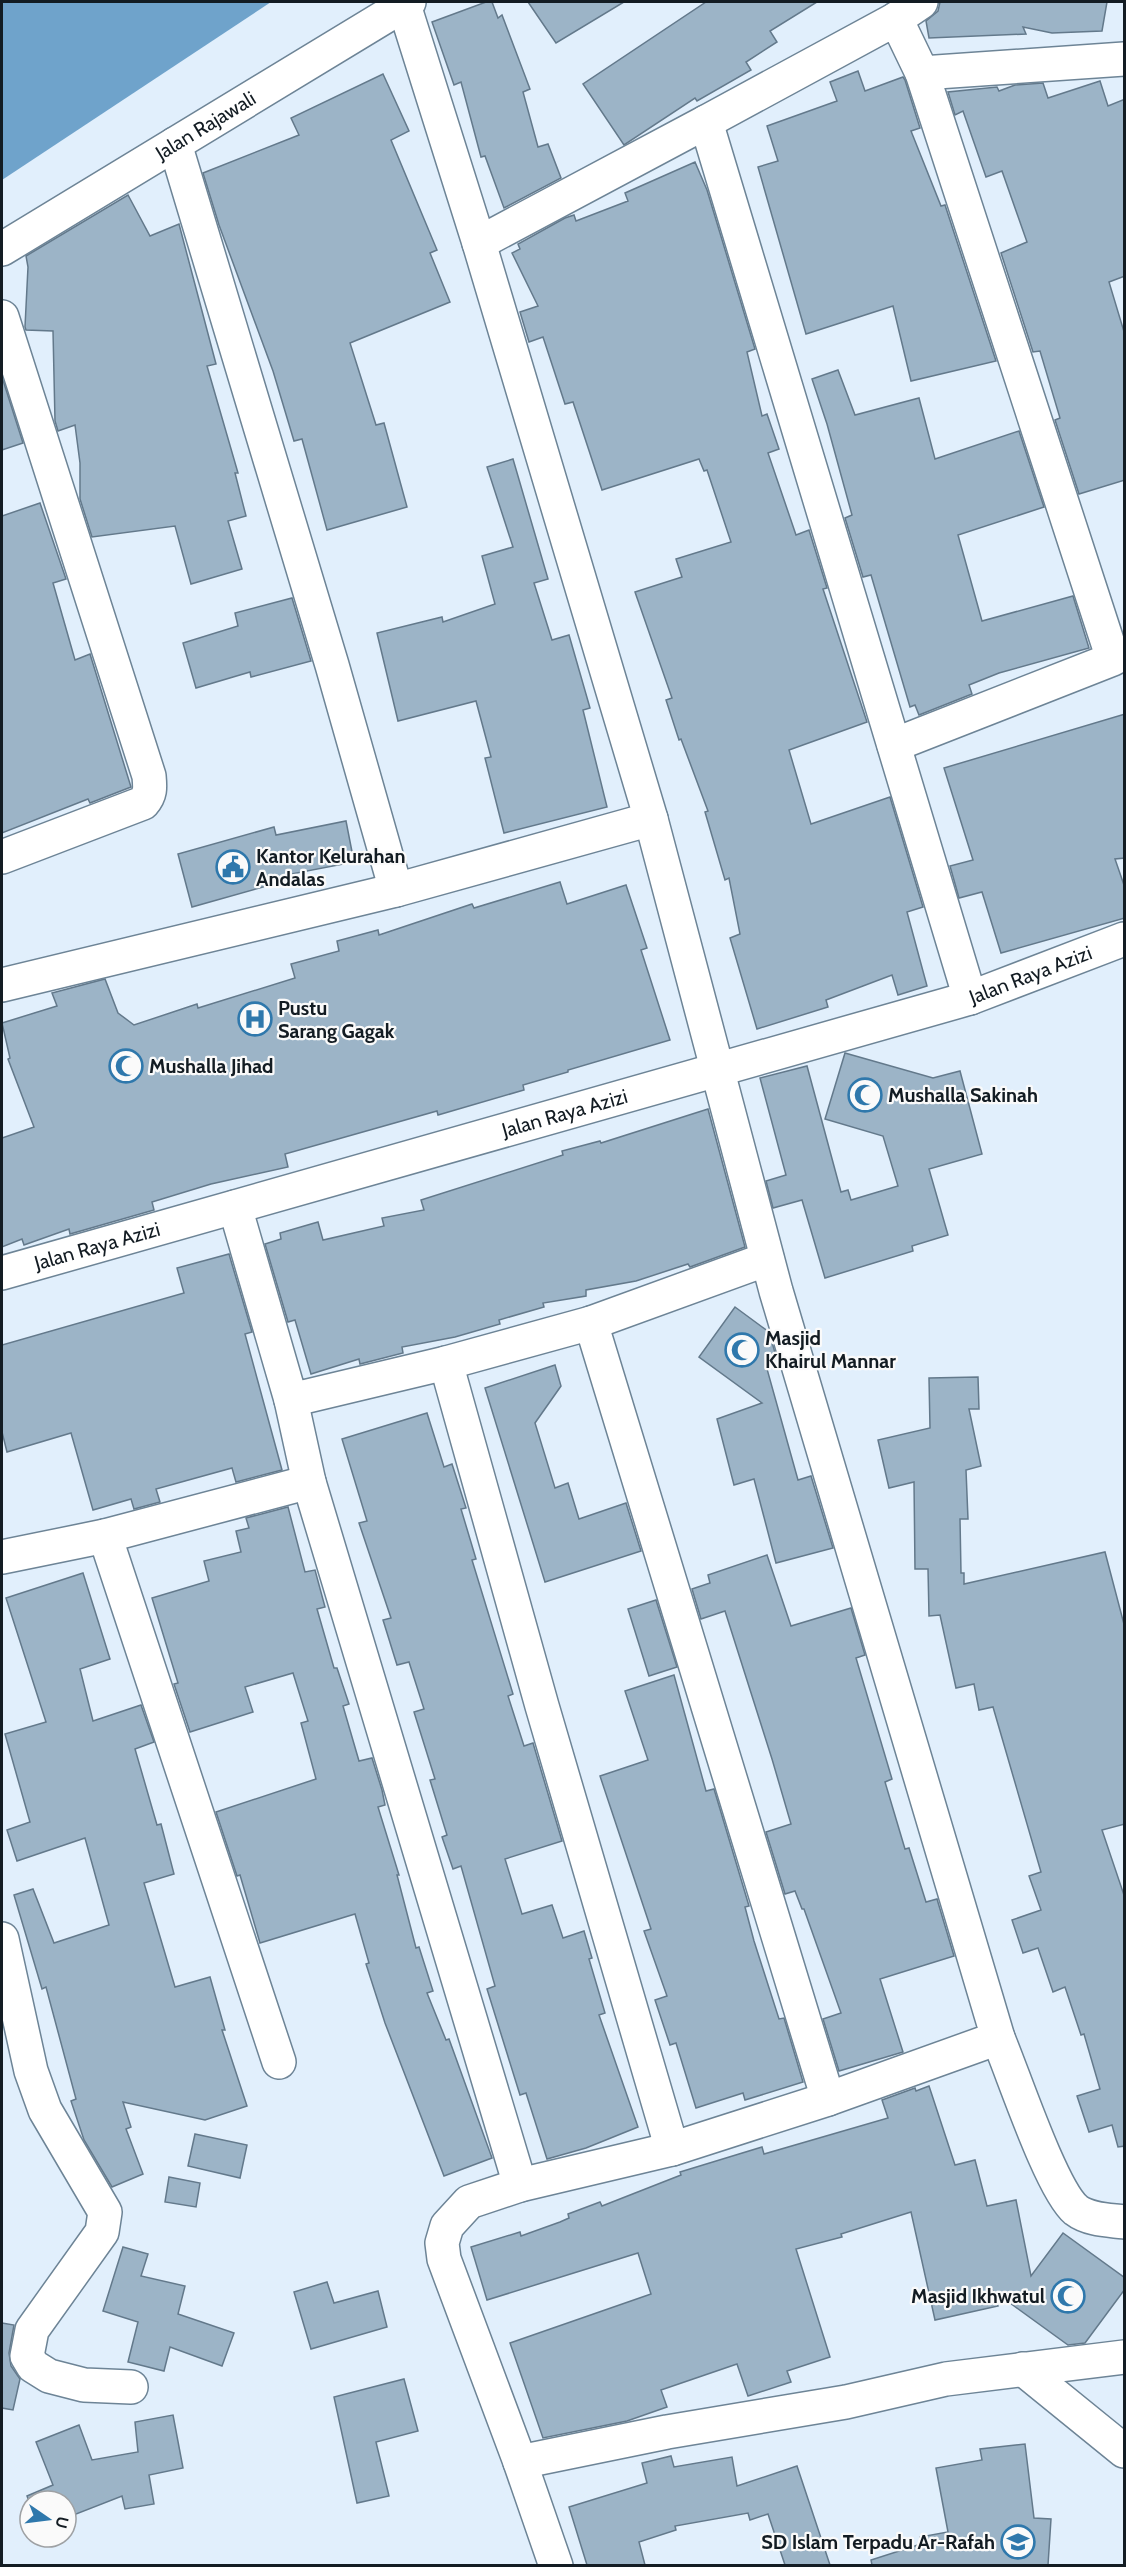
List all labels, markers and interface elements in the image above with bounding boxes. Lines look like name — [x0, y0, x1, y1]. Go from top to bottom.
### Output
street label: Jalan Rajawali — [150, 86, 260, 166]
place label: Kantor Kelurahan Andalas — [256, 844, 406, 891]
public building icon: Kantor Kelurahan Andalas — [215, 849, 251, 885]
street label: Jalan Raya Azizi — [965, 940, 1095, 1010]
place label: Pustu Sarang Gagak — [278, 996, 395, 1043]
hospital icon: Pustu Sarang Gagak — [237, 1001, 273, 1037]
mosque icon: Mushalla Jihad — [108, 1048, 144, 1084]
place label: Mushalla Jihad — [149, 1054, 274, 1078]
mosque icon: Mushalla Sakinah — [847, 1077, 883, 1113]
place label: Mushalla Sakinah — [888, 1083, 1038, 1107]
street label: Jalan Raya Azizi — [498, 1084, 630, 1143]
street label: Jalan Raya Azizi — [31, 1217, 163, 1275]
place label: Masjid Khairul Mannar — [765, 1326, 896, 1373]
mosque icon: Masjid Khairul Mannar — [724, 1332, 760, 1368]
mosque icon: Masjid Ikhwatul — [1050, 2278, 1086, 2314]
place label: Masjid Ikhwatul — [911, 2284, 1045, 2308]
north arrow — [18, 2489, 78, 2549]
text: U — [51, 2515, 73, 2530]
school or university icon: SD Islam Terpadu Ar-Rafah — [1000, 2524, 1036, 2560]
place label: SD Islam Terpadu Ar-Rafah — [761, 2530, 995, 2554]

